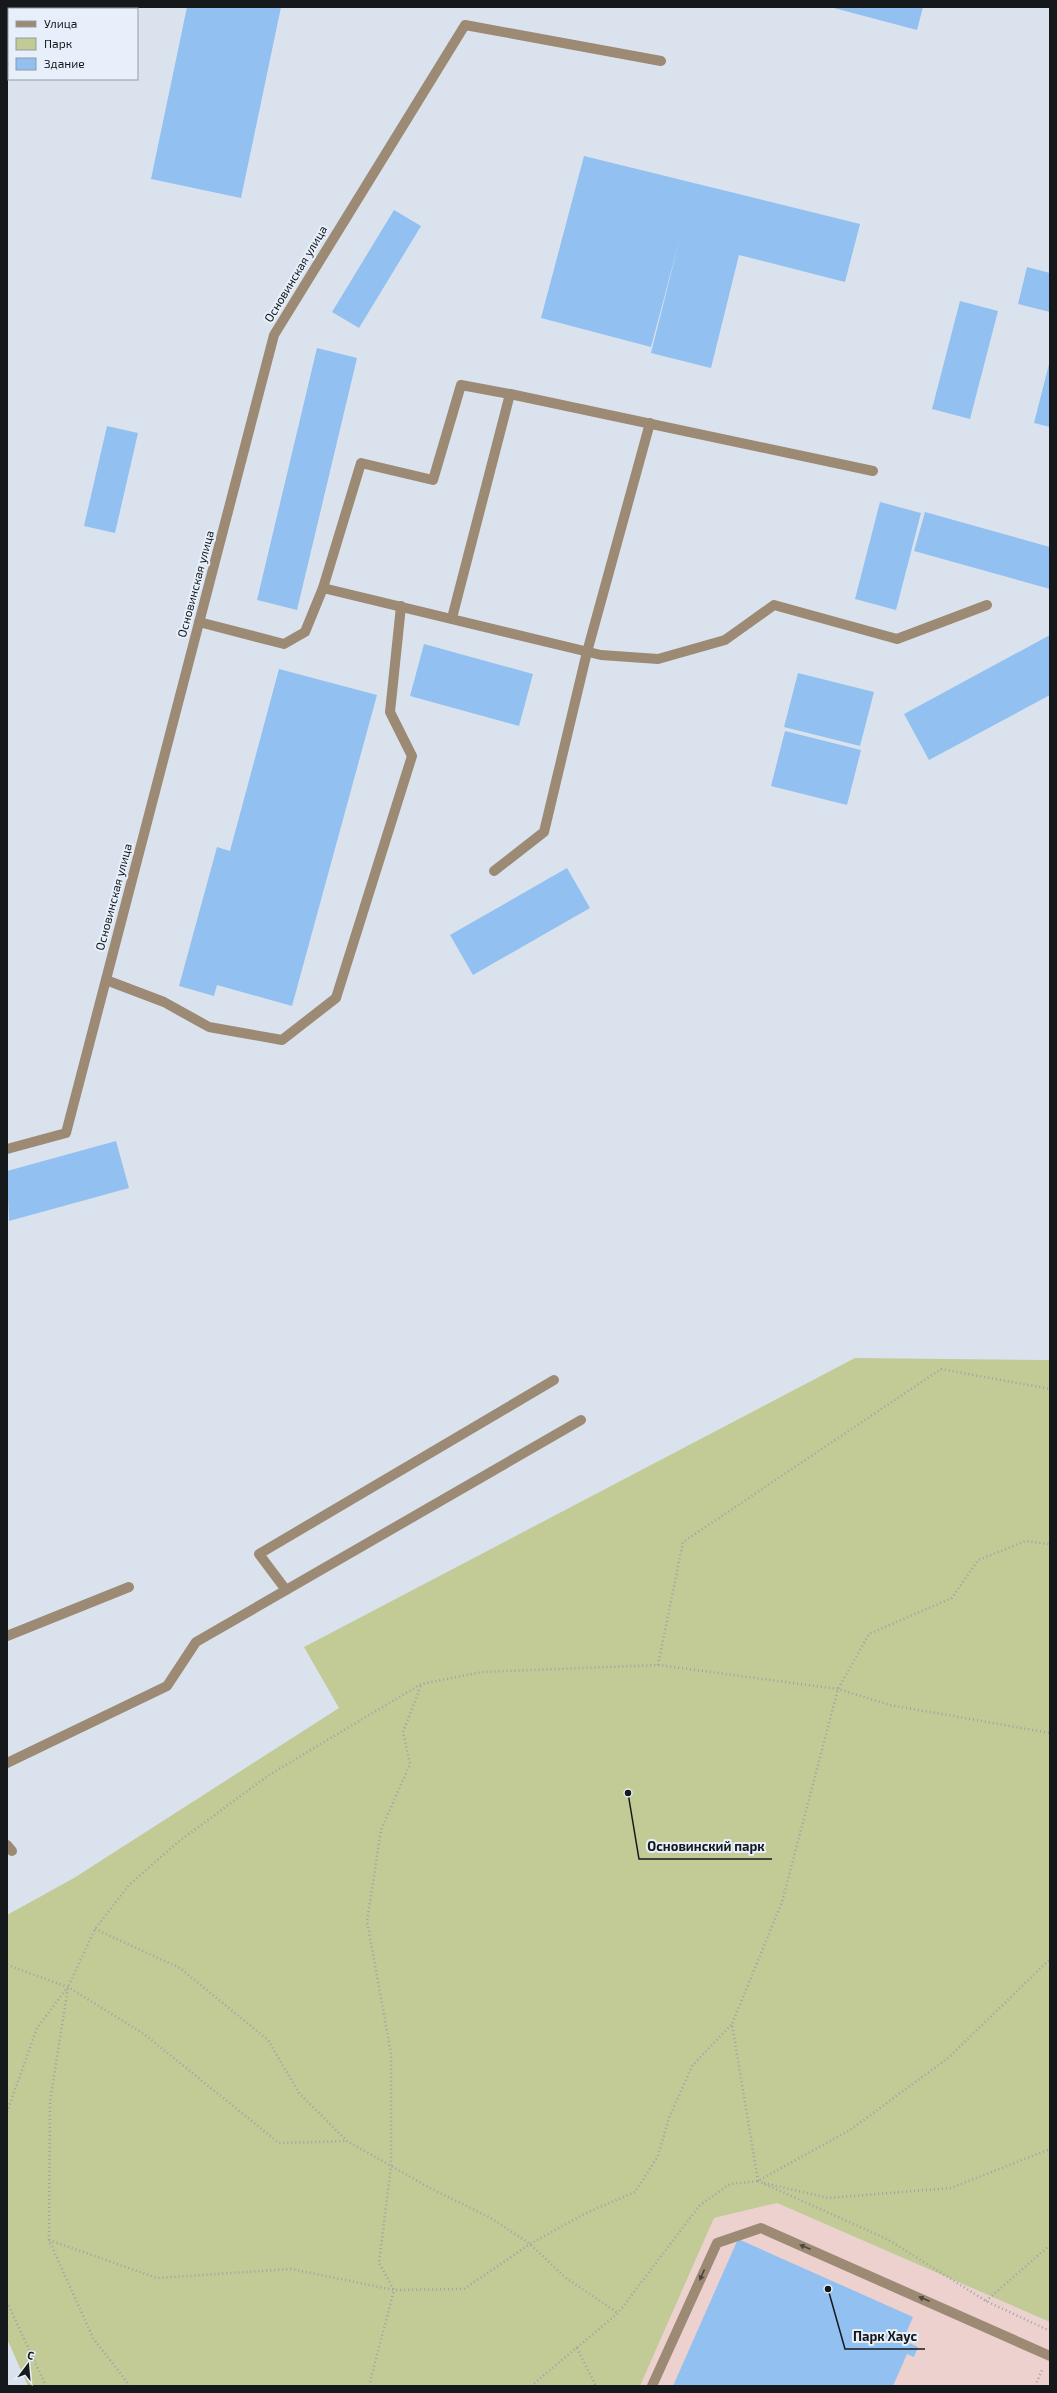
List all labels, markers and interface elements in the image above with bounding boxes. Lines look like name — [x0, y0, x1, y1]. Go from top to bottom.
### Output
legend — [8, 8, 138, 80]
text: Улица — [44, 16, 77, 30]
text: Парк — [44, 36, 73, 50]
text: Здание — [44, 56, 85, 70]
street label: Основинская улица — [261, 223, 330, 325]
street label: Основинская улица — [174, 529, 217, 639]
street label: Основинская улица — [92, 842, 135, 952]
callout: Основинский парк — [639, 1834, 772, 1859]
text: Основинский парк — [647, 1838, 765, 1854]
one-way arrow — [799, 2244, 810, 2250]
one-way arrow — [699, 2270, 705, 2281]
one-way arrow — [918, 2296, 929, 2302]
callout: Парк Хаус — [845, 2324, 925, 2349]
text: Парк Хаус — [853, 2328, 917, 2344]
north arrow — [8, 2345, 48, 2385]
text: С — [26, 2348, 36, 2362]

